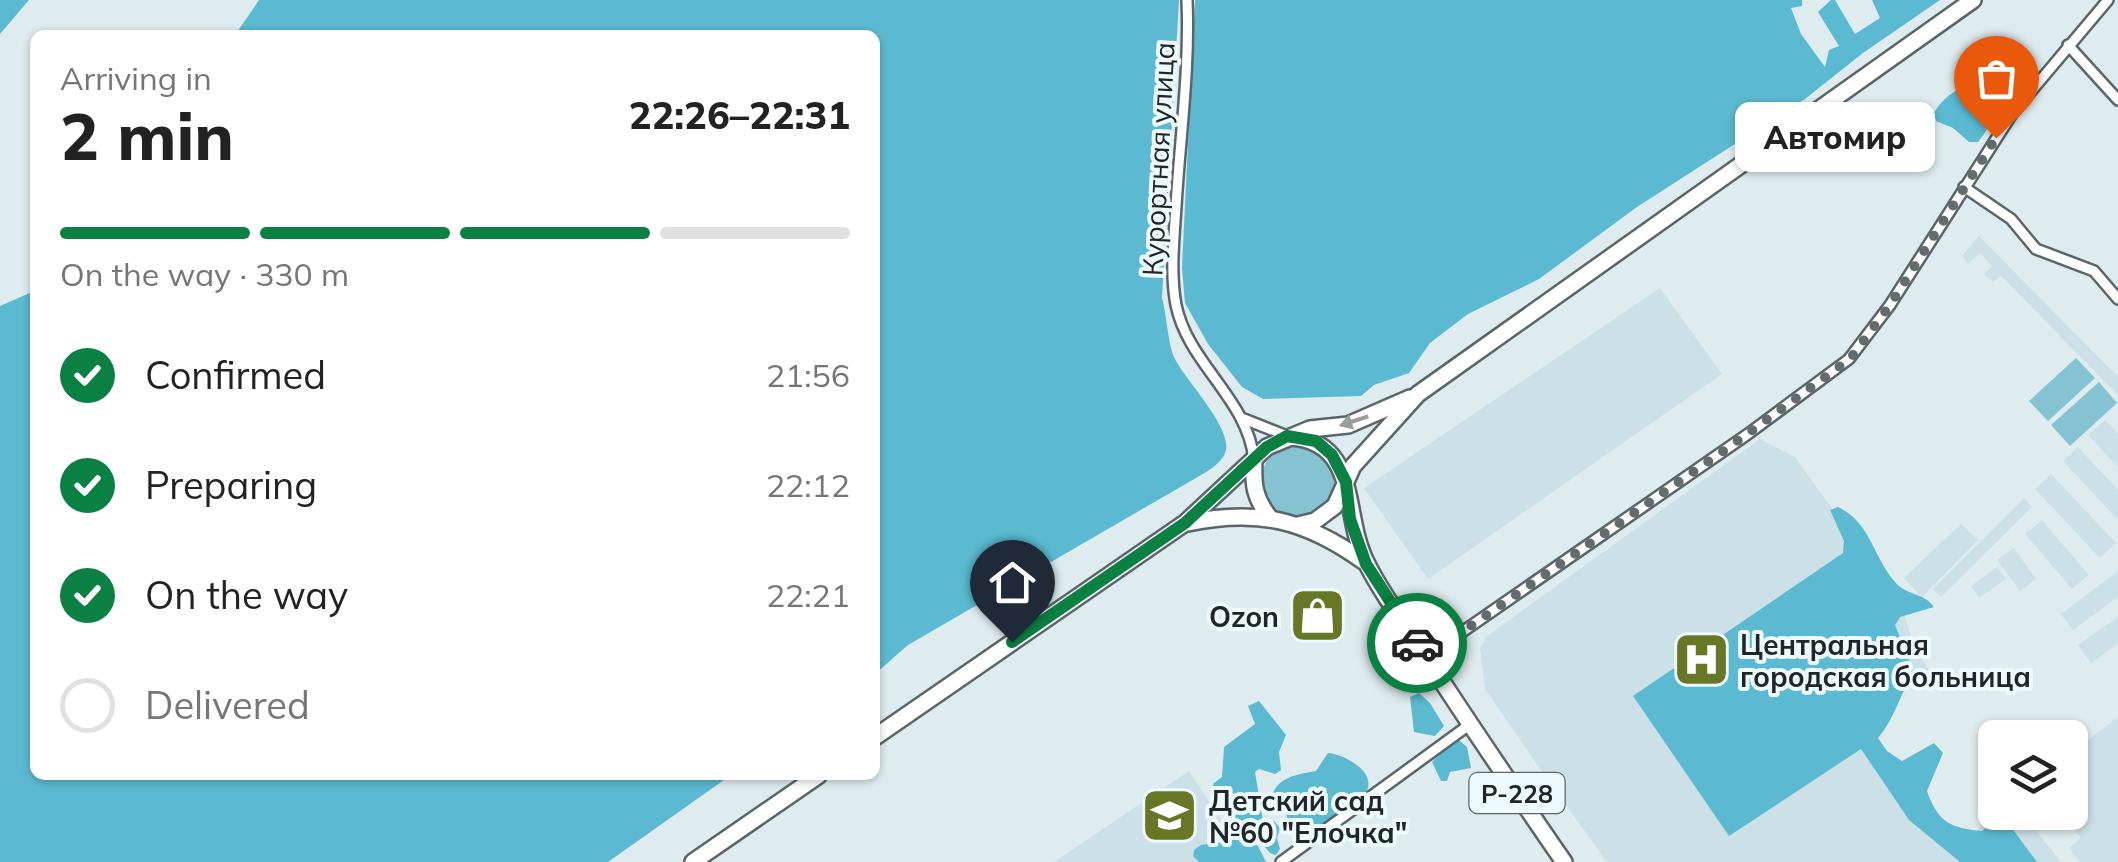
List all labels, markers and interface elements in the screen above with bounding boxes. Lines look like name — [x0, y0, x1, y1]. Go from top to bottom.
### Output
pin — [1954, 36, 2039, 139]
street label: Курортная улица — [1134, 41, 1182, 277]
icon: bag — [1969, 51, 2024, 106]
text: Arriving in — [60, 58, 212, 98]
text: 22:26–22:31 — [629, 91, 850, 139]
text: 2 min — [60, 95, 234, 176]
callout: Автомир — [1736, 103, 1936, 173]
text: Автомир — [1764, 117, 1906, 157]
text: On the way · 330 m — [60, 254, 349, 294]
icon: check — [60, 348, 115, 403]
text: Confirmed — [145, 351, 326, 399]
text: 21:56 — [766, 355, 850, 395]
one-way arrow — [1339, 414, 1369, 429]
icon: check — [60, 458, 115, 513]
text: Preparing — [145, 461, 317, 509]
text: 22:12 — [766, 465, 850, 505]
pin — [970, 540, 1055, 643]
icon: home — [985, 555, 1040, 610]
icon: check — [60, 568, 115, 623]
text: On the way — [145, 571, 348, 619]
text: 22:21 — [766, 575, 850, 615]
shop icon: Ozon — [1288, 586, 1348, 646]
courier — [1367, 593, 1467, 693]
place label: Ozon — [1209, 599, 1279, 634]
icon: car — [1390, 616, 1445, 671]
place label: Центральная городская больница — [1740, 627, 2031, 694]
hospital icon: Центральная городская больница — [1671, 630, 1731, 690]
text: Delivered — [145, 681, 310, 729]
map controls — [1978, 720, 2088, 830]
button: layers — [1978, 720, 2088, 830]
road number: Р-228 — [1470, 773, 1564, 813]
place label: Детский сад №60 "Елочка" — [1209, 783, 1407, 850]
school or university icon: Детский сад №60 "Елочка" — [1140, 786, 1200, 846]

